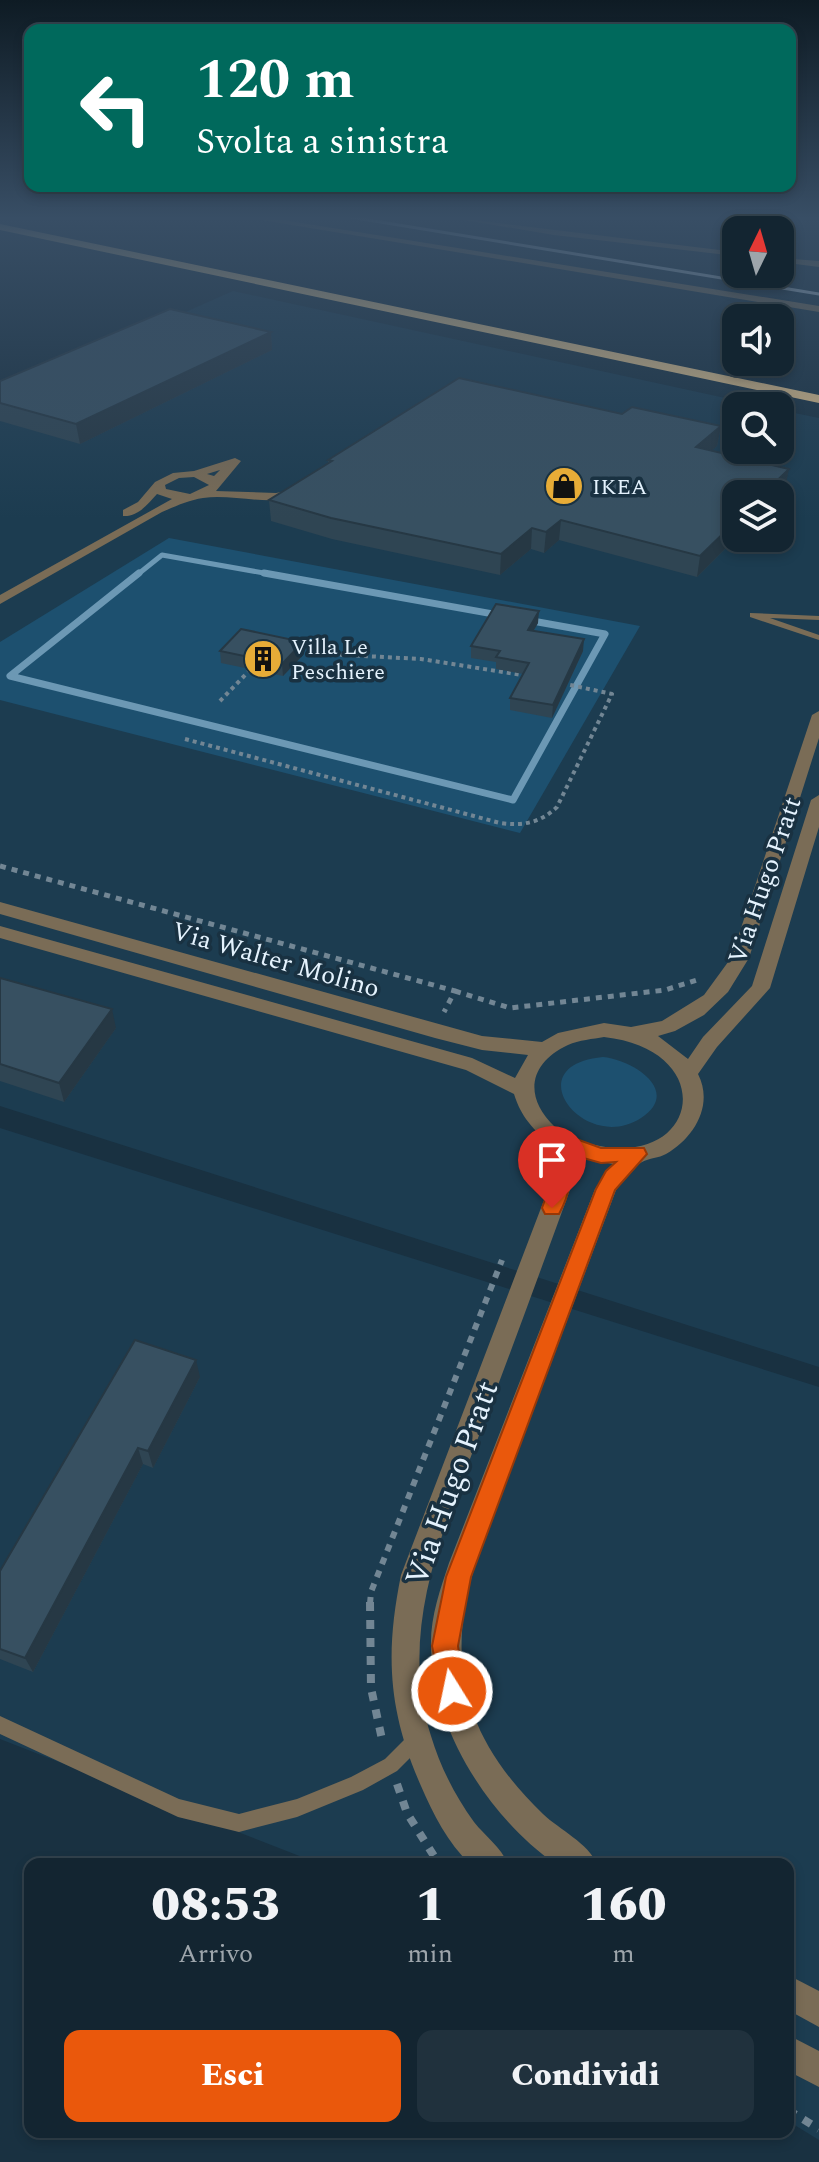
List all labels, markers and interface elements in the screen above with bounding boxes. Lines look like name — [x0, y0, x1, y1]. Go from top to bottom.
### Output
text: 120 m — [196, 38, 355, 123]
icon: left — [64, 56, 168, 160]
text: Svolta a sinistra — [196, 115, 449, 170]
north arrow — [722, 216, 794, 288]
map controls — [722, 216, 794, 552]
button: sound — [722, 304, 794, 376]
button: search — [722, 392, 794, 464]
shop icon: IKEA — [543, 465, 585, 507]
place label: IKEA — [592, 471, 647, 504]
button: layers — [722, 480, 794, 552]
place label: Villa Le Peschiere — [291, 631, 385, 689]
building icon: Villa Le Peschiere — [242, 638, 284, 680]
street label: Via Hugo Pratt — [718, 791, 812, 969]
street label: Via Walter Molino — [167, 911, 384, 1009]
pin — [518, 1126, 586, 1208]
icon: arrive — [530, 1138, 574, 1182]
street label: Via Hugo Pratt — [393, 1374, 512, 1593]
position arrow — [410, 1649, 494, 1733]
text: 08:53 — [151, 1869, 280, 1942]
text: 1 — [416, 1869, 445, 1942]
text: 160 — [580, 1869, 667, 1942]
text: Arrivo — [178, 1934, 253, 1974]
text: min — [407, 1934, 453, 1974]
text: m — [612, 1934, 635, 1974]
button: Esci — [64, 2030, 401, 2122]
button: Condividi — [417, 2030, 754, 2122]

